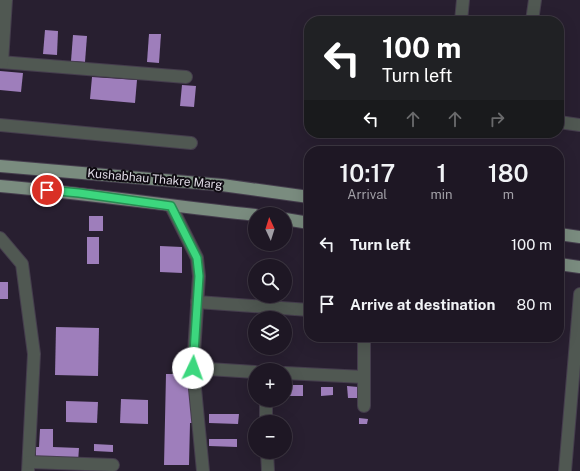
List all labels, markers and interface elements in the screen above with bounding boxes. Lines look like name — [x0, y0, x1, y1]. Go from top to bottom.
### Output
text: 100 m — [382, 31, 461, 64]
icon: left — [316, 32, 368, 84]
text: Turn left — [382, 65, 452, 86]
icon: left — [360, 108, 382, 130]
icon: ahead — [402, 108, 424, 130]
icon: ahead — [444, 108, 466, 130]
icon: right — [486, 108, 508, 130]
text: 10:17 — [339, 159, 395, 187]
text: 1 — [436, 159, 447, 187]
text: 180 — [488, 159, 529, 187]
street label: Kushabhau Thakre Marg — [87, 166, 223, 192]
pin — [30, 173, 64, 207]
icon: arrive — [36, 179, 58, 201]
text: Arrival — [347, 187, 387, 202]
text: min — [430, 187, 453, 202]
text: m — [503, 187, 514, 202]
north arrow — [248, 207, 292, 251]
map controls — [248, 207, 292, 459]
icon: left — [316, 233, 338, 255]
text: Turn left — [350, 236, 411, 253]
text: 100 m — [511, 236, 552, 253]
button: search — [248, 259, 292, 303]
icon: arrive — [316, 293, 338, 315]
text: Arrive at destination — [350, 296, 495, 313]
text: 80 m — [517, 296, 552, 313]
button: layers — [248, 311, 292, 355]
position arrow — [172, 347, 214, 389]
button: + — [248, 363, 292, 407]
button: − — [248, 415, 292, 459]

